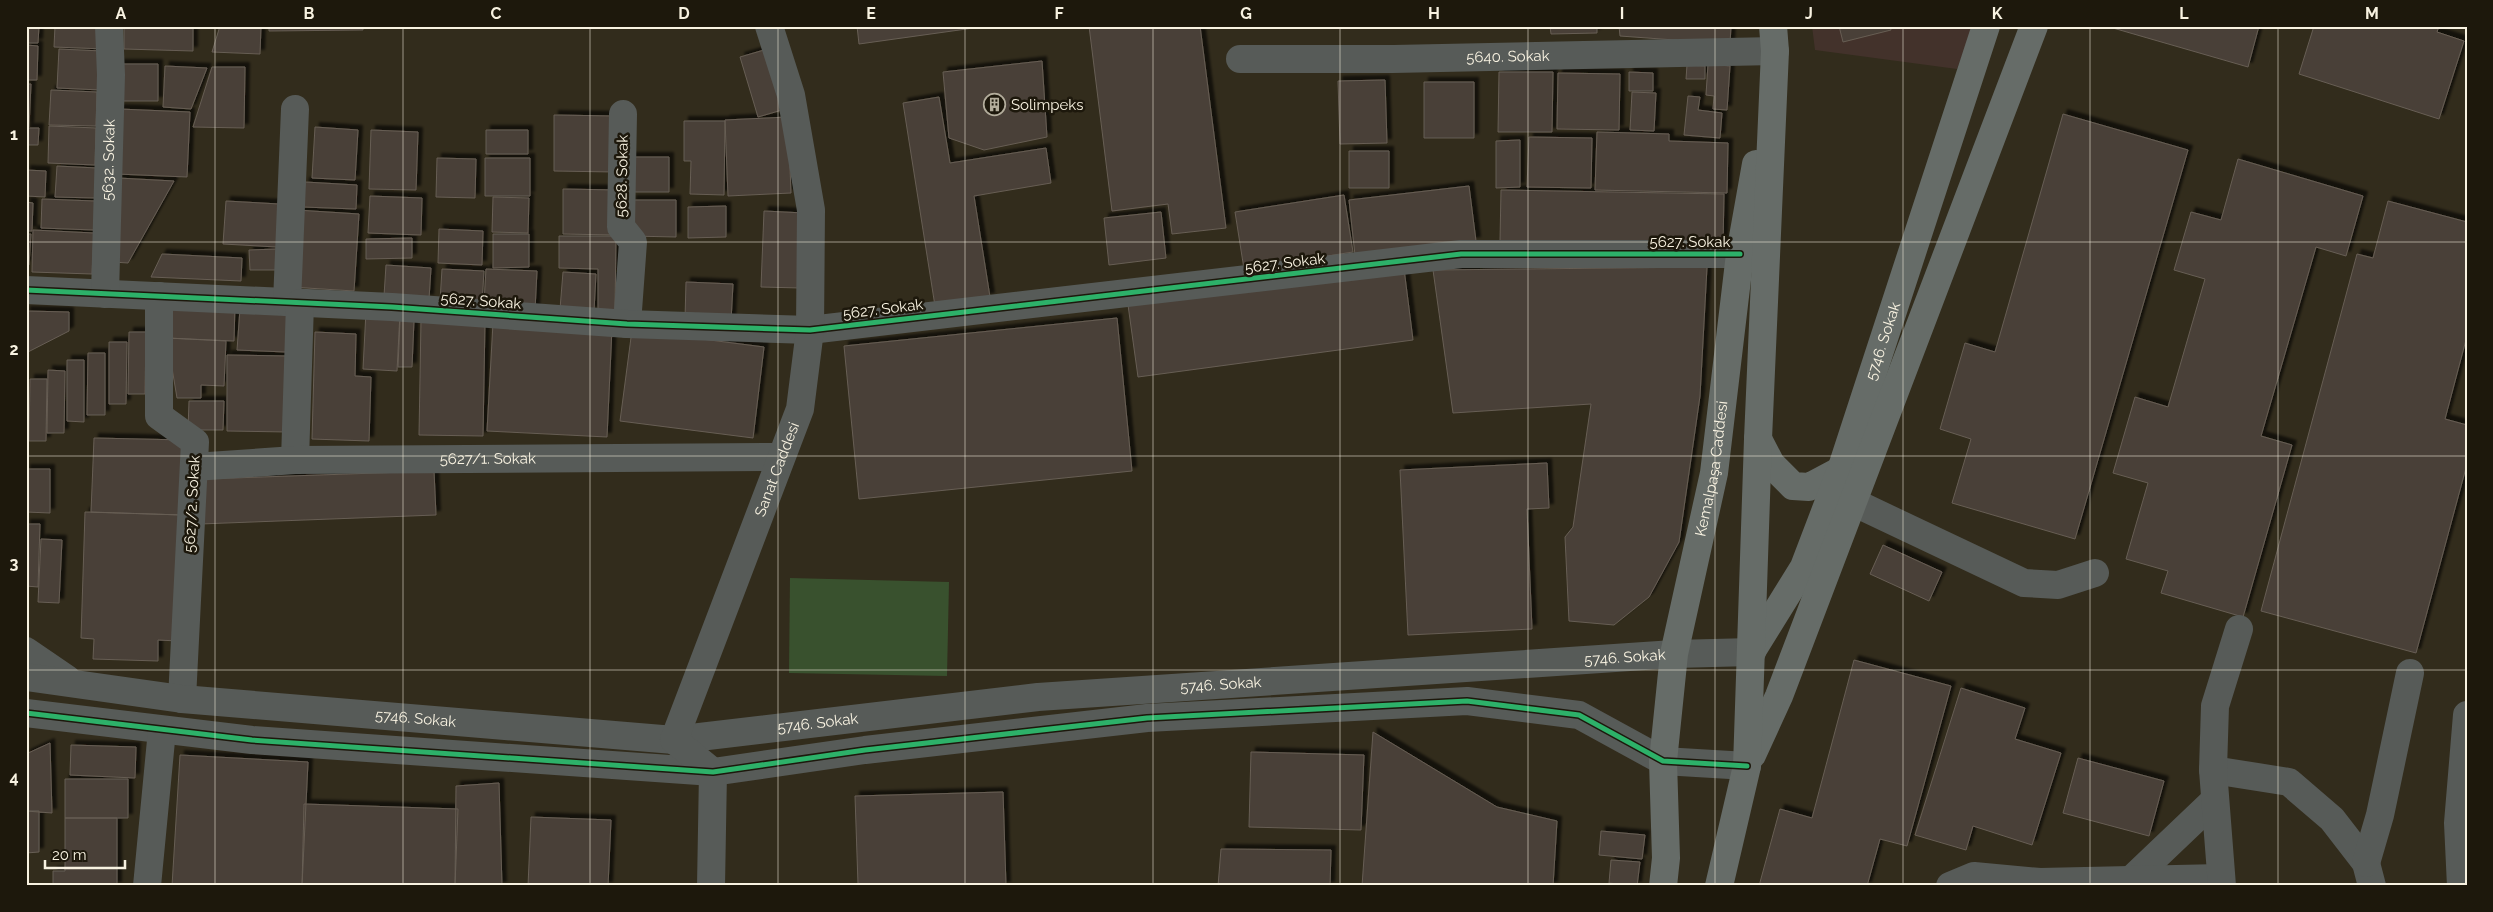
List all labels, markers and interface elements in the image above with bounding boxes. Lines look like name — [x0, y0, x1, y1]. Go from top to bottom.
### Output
text: A — [116, 4, 127, 23]
text: B — [304, 4, 315, 23]
text: C — [491, 4, 502, 23]
text: D — [678, 4, 690, 23]
text: E — [866, 4, 876, 23]
text: F — [1054, 4, 1064, 23]
text: G — [1240, 4, 1252, 23]
text: H — [1428, 4, 1440, 23]
text: I — [1620, 4, 1624, 23]
text: J — [1805, 4, 1813, 23]
text: K — [1992, 4, 2003, 23]
text: L — [2179, 4, 2189, 23]
text: M — [2365, 4, 2379, 23]
street label: 5640. Sokak — [1466, 47, 1550, 66]
building icon: Solimpeks — [983, 93, 1007, 117]
place label: Solimpeks — [1011, 96, 1083, 114]
street label: 5632. Sokak — [99, 119, 119, 201]
text: 1 — [10, 125, 18, 144]
street label: 5628. Sokak — [612, 134, 632, 217]
street label: 5627. Sokak — [1650, 233, 1730, 251]
street label: 5627. Sokak — [1244, 249, 1326, 277]
street label: 5627. Sokak — [440, 289, 522, 313]
street label: 5627. Sokak — [842, 295, 924, 323]
street label: 5746. Sokak — [1862, 300, 1904, 383]
text: 2 — [9, 340, 19, 359]
street label: Kemalpaşa Caddesi — [1691, 400, 1731, 538]
street label: Sanat Caddesi — [751, 420, 803, 519]
street label: 5627/1. Sokak — [440, 450, 536, 468]
street label: 5627/2. Sokak — [180, 455, 204, 553]
text: 3 — [10, 554, 19, 573]
street label: 5746. Sokak — [1584, 646, 1666, 669]
street label: 5746. Sokak — [1180, 673, 1262, 696]
street label: 5746. Sokak — [374, 706, 457, 731]
street label: 5746. Sokak — [776, 709, 859, 737]
text: 4 — [9, 768, 19, 787]
scale bar — [45, 837, 125, 869]
text: 20 m — [52, 846, 87, 864]

